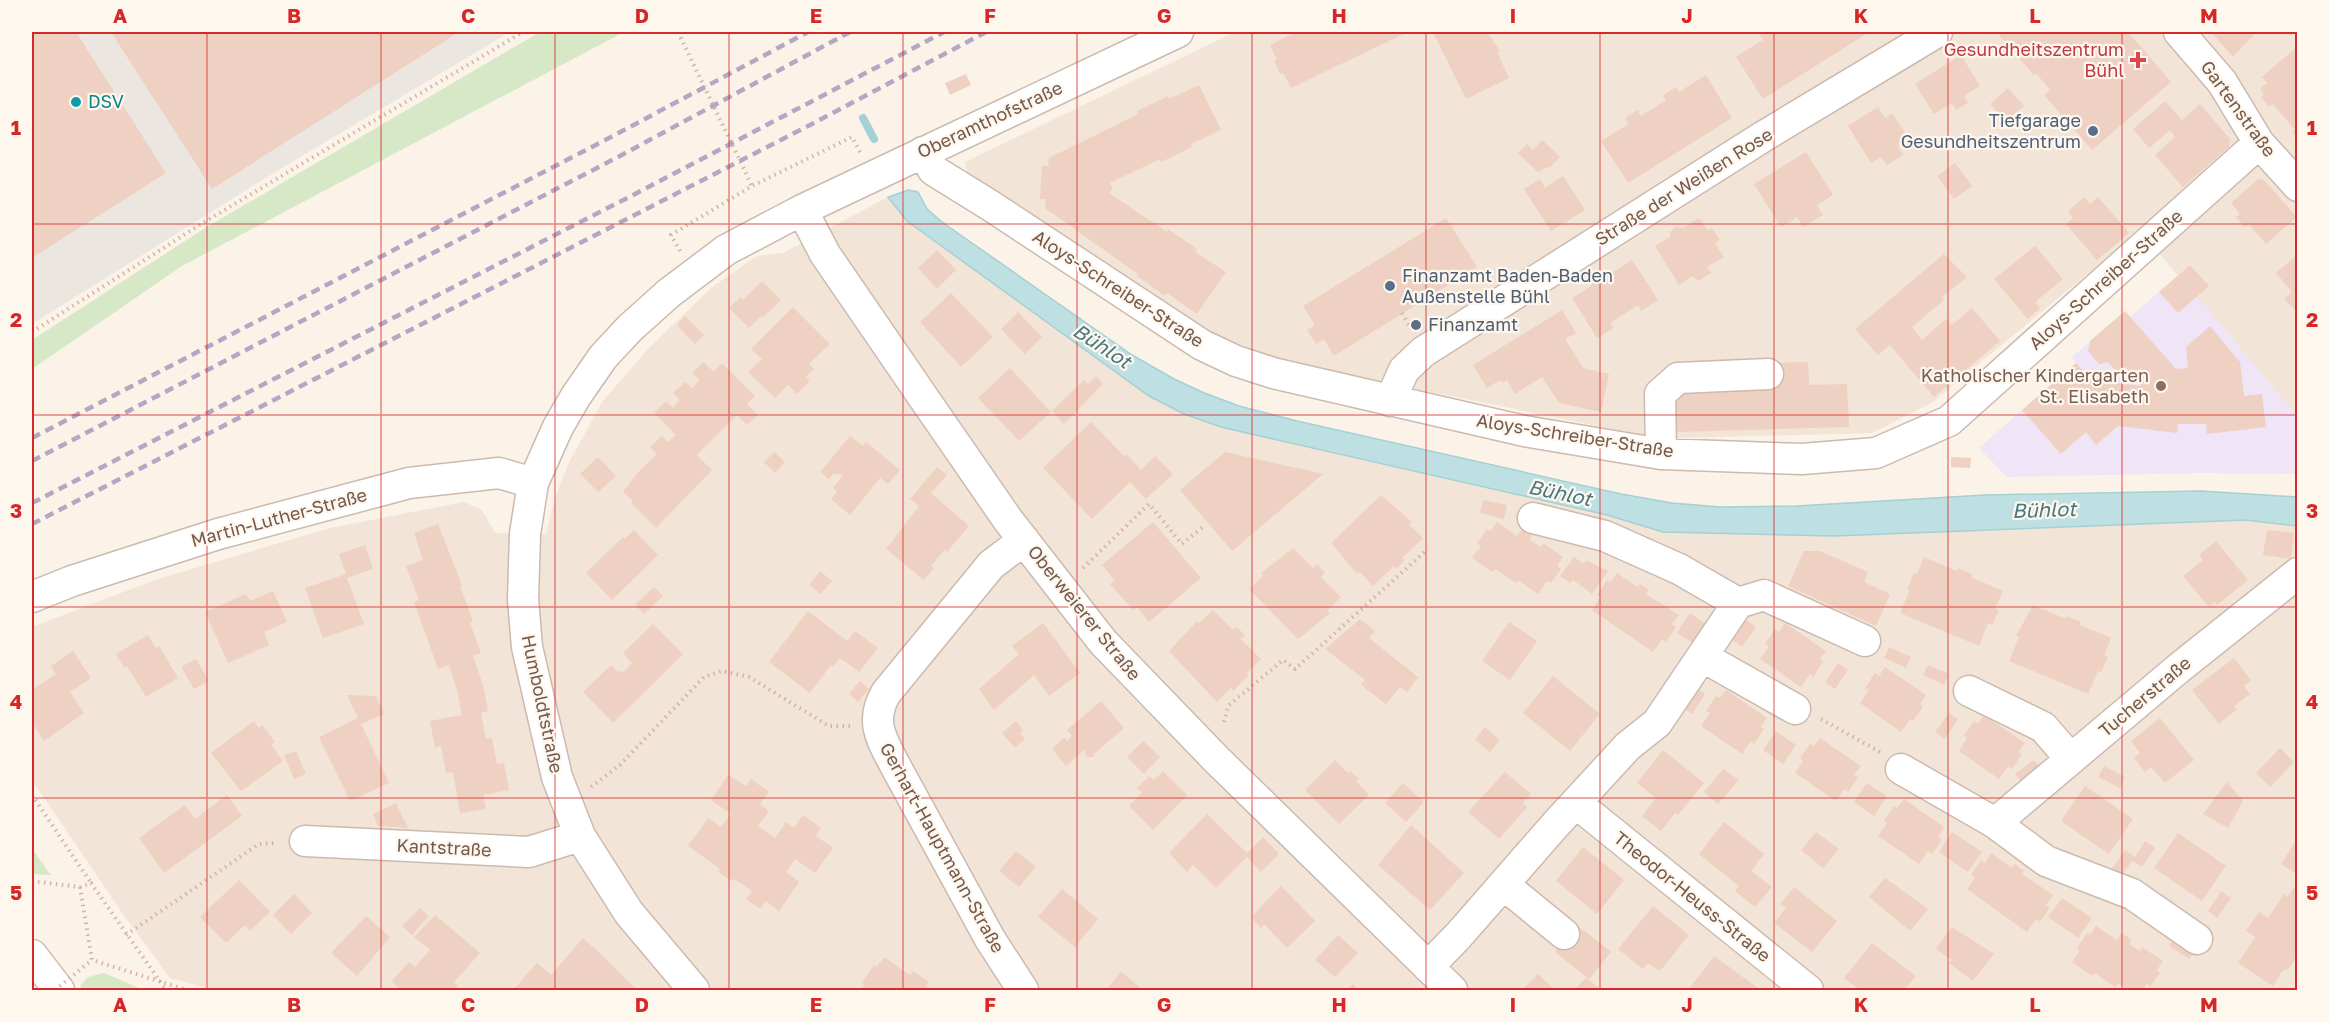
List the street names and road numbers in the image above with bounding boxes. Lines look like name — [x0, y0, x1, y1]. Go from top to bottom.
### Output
street label: Gartenstraße — [2197, 56, 2281, 161]
street label: Oberamthofstraße — [913, 76, 1066, 162]
street label: Straße der Weißen Rose — [1591, 123, 1776, 250]
street label: Aloys-Schreiber-Straße — [2024, 204, 2187, 354]
street label: Aloys-Schreiber-Straße — [1029, 225, 1208, 352]
street label: Aloys-Schreiber-Straße — [1475, 409, 1675, 461]
street label: Martin-Luther-Straße — [188, 483, 369, 551]
street label: Oberweierer Straße — [1024, 540, 1146, 684]
street label: Humboldtstraße — [518, 633, 568, 775]
street label: Tucherstraße — [2094, 651, 2195, 741]
street label: Gerhart-Hauptmann-Straße — [876, 739, 1010, 956]
street label: Theodor-Heuss-Straße — [1610, 826, 1775, 966]
street label: Kantstraße — [396, 834, 492, 860]

